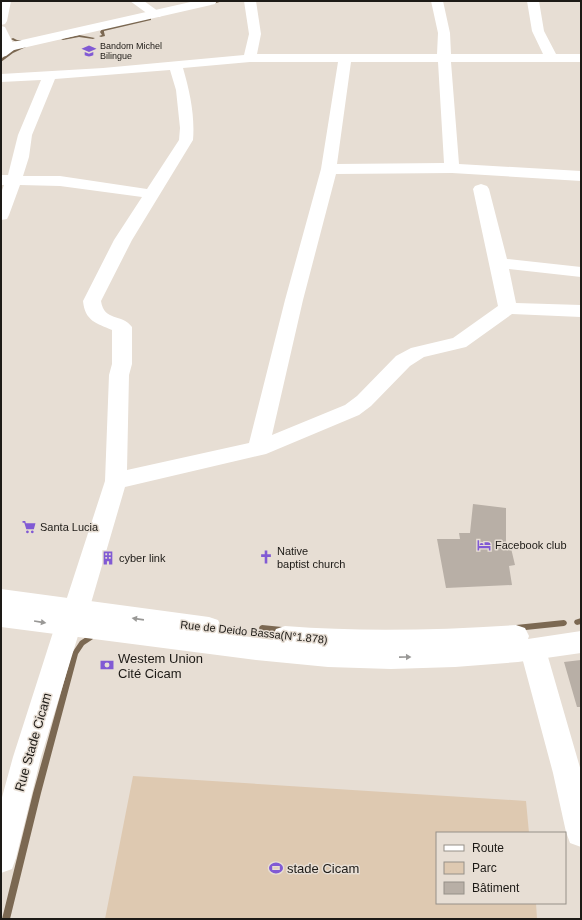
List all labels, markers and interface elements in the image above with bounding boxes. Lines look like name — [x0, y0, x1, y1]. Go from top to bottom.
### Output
place label: Bandom Michel Bilingue — [100, 41, 162, 61]
school or university icon: Bandom Michel Bilingue — [81, 43, 97, 59]
supermarket icon: Santa Lucia — [21, 519, 37, 535]
place label: Santa Lucia — [40, 521, 99, 533]
hotel icon: Facebook club — [476, 537, 492, 553]
place label: Facebook club — [495, 539, 567, 551]
place label: Native baptist church — [277, 545, 345, 570]
church icon: Native baptist church — [258, 549, 274, 565]
building icon: cyber link — [100, 550, 116, 566]
place label: cyber link — [119, 552, 166, 564]
one-way arrow — [132, 616, 144, 622]
street label: Rue de Deido Bassa(N°1.878) — [180, 618, 328, 646]
one-way arrow — [33, 619, 46, 625]
place label: Westem Union Cité Cicam — [118, 651, 203, 681]
one-way arrow — [399, 654, 412, 660]
bank icon: Westem Union Cité Cicam — [99, 657, 115, 673]
street label: Rue Stade Cicam — [12, 691, 54, 793]
legend — [436, 832, 566, 904]
text: Route — [472, 841, 504, 855]
sports icon: stade Cicam — [268, 860, 284, 876]
place label: stade Cicam — [287, 861, 359, 876]
text: Parc — [472, 861, 497, 875]
text: Bâtiment — [472, 881, 520, 895]

